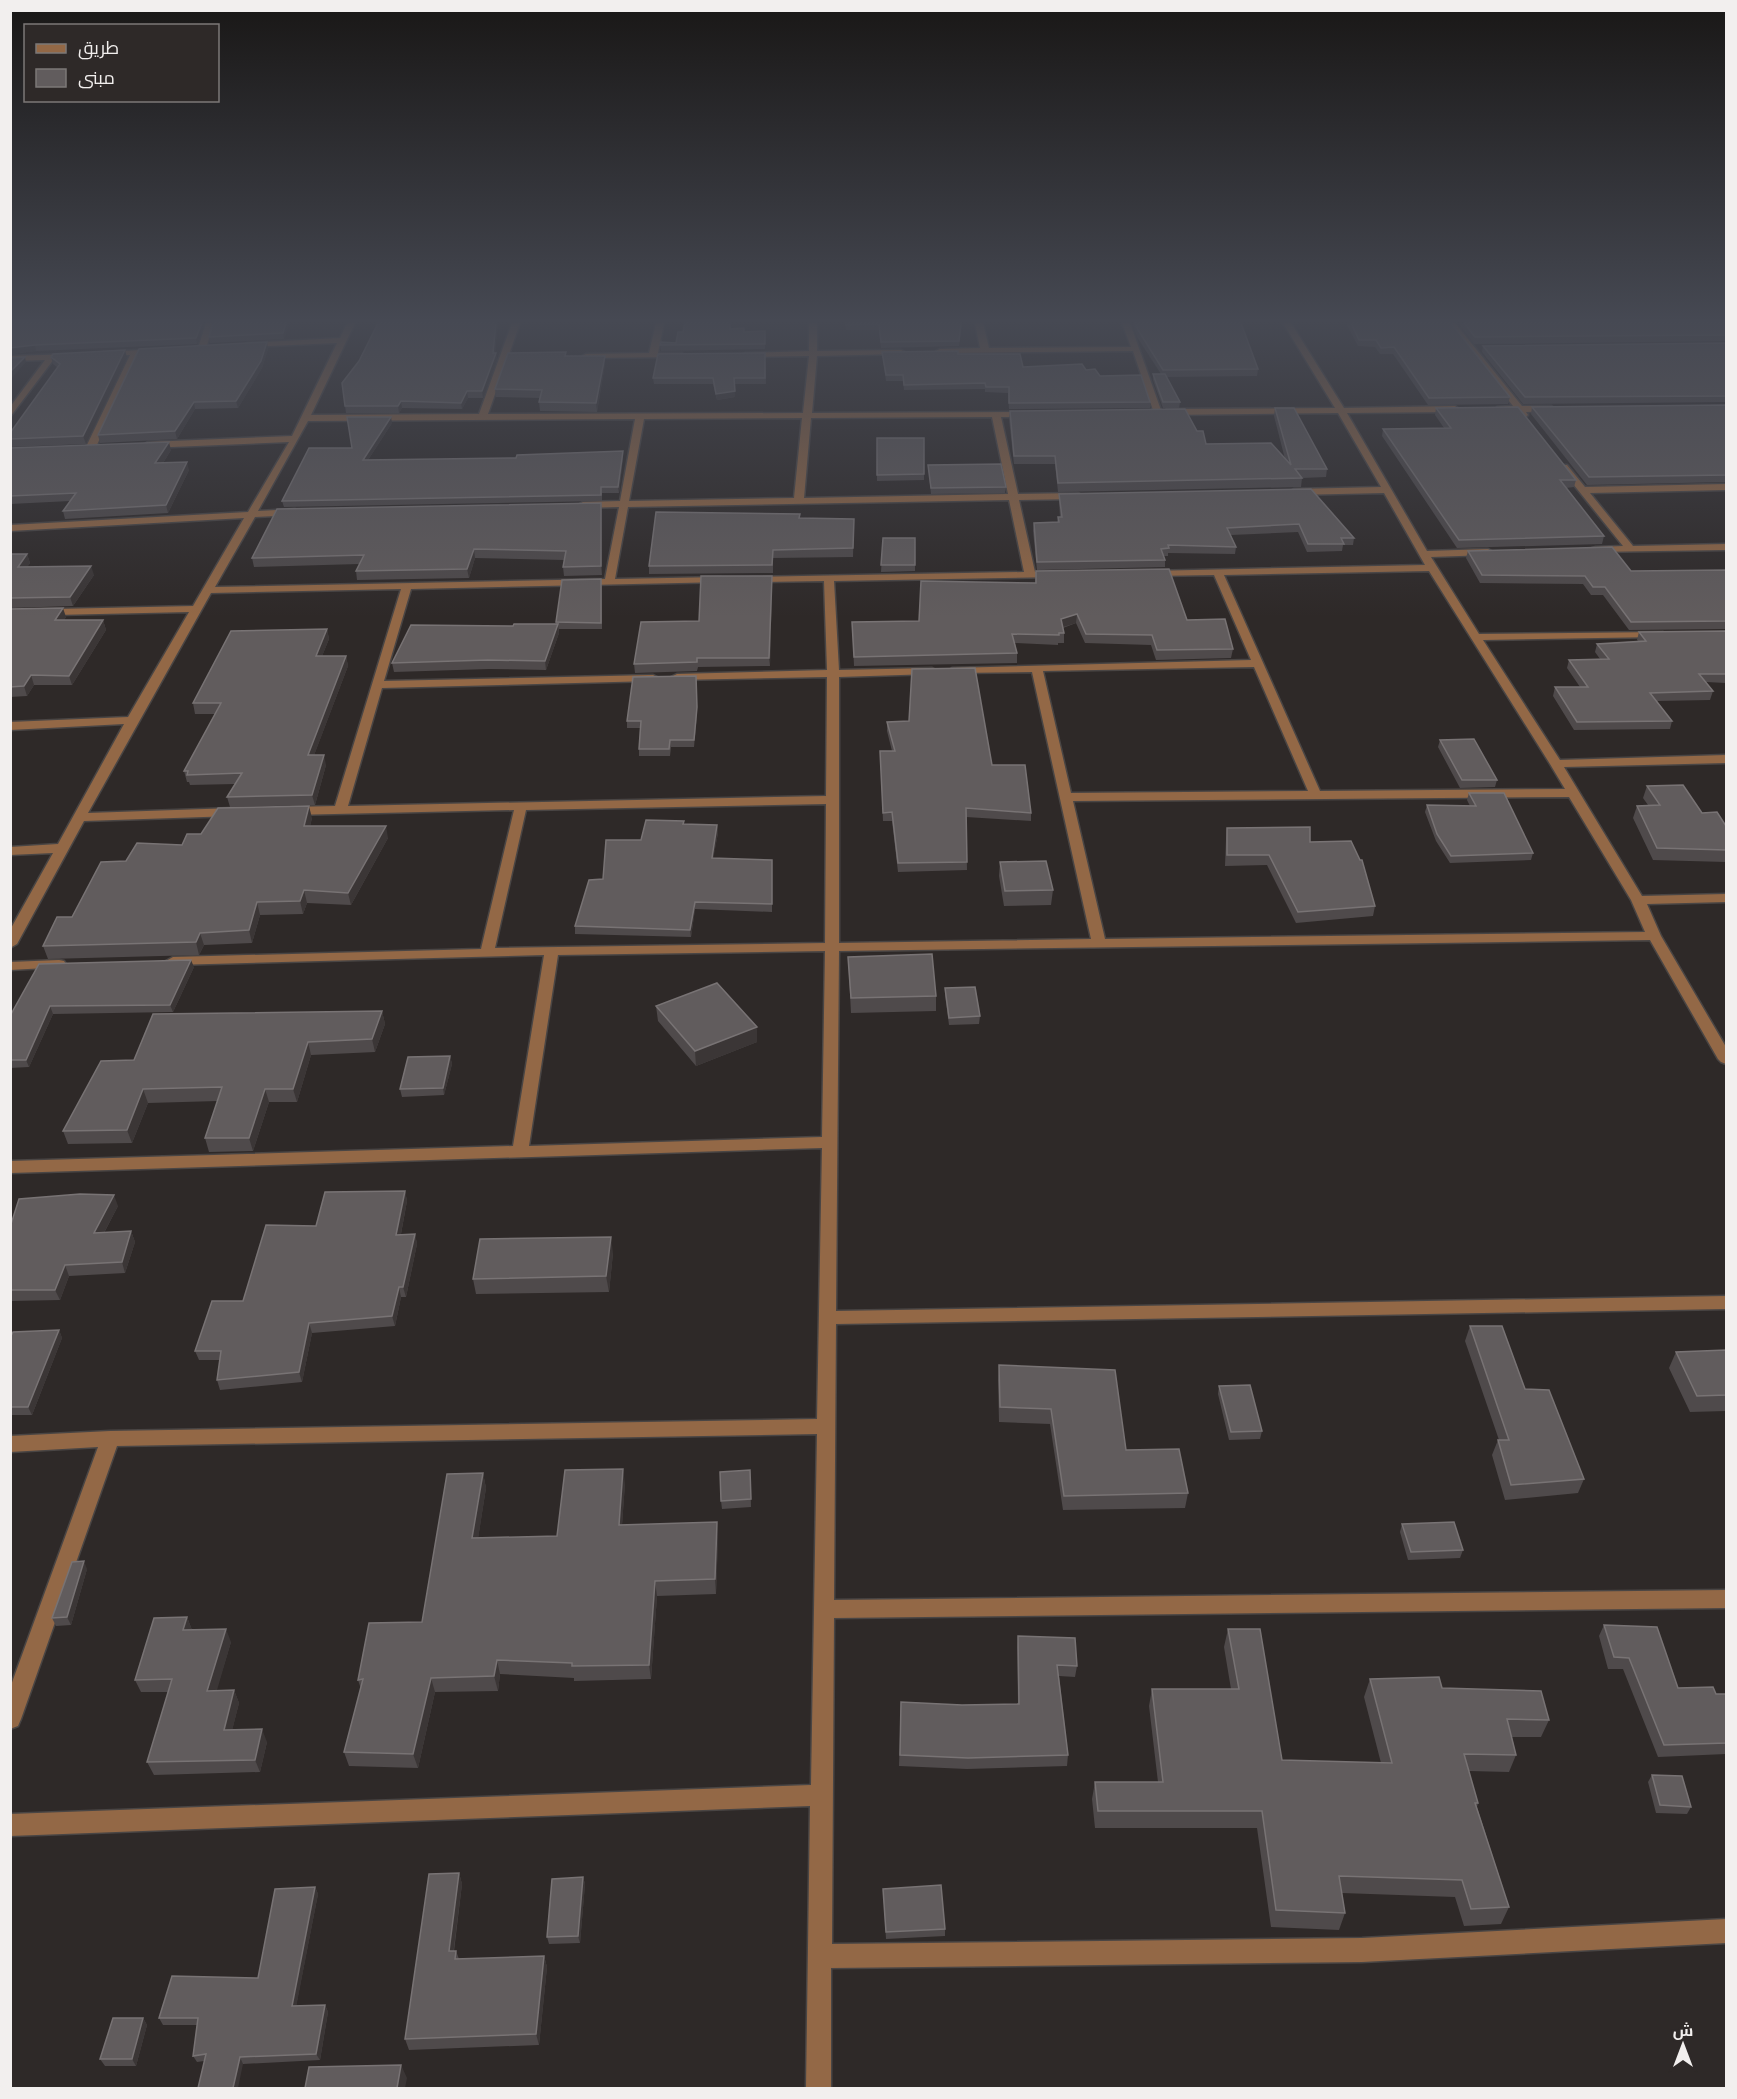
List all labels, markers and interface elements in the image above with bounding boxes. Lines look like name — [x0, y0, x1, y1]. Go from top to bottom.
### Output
legend — [24, 24, 219, 102]
text: طريق — [78, 35, 119, 60]
text: مبنى — [78, 65, 115, 90]
north arrow — [1653, 2015, 1713, 2075]
text: ش — [1673, 2019, 1693, 2042]

